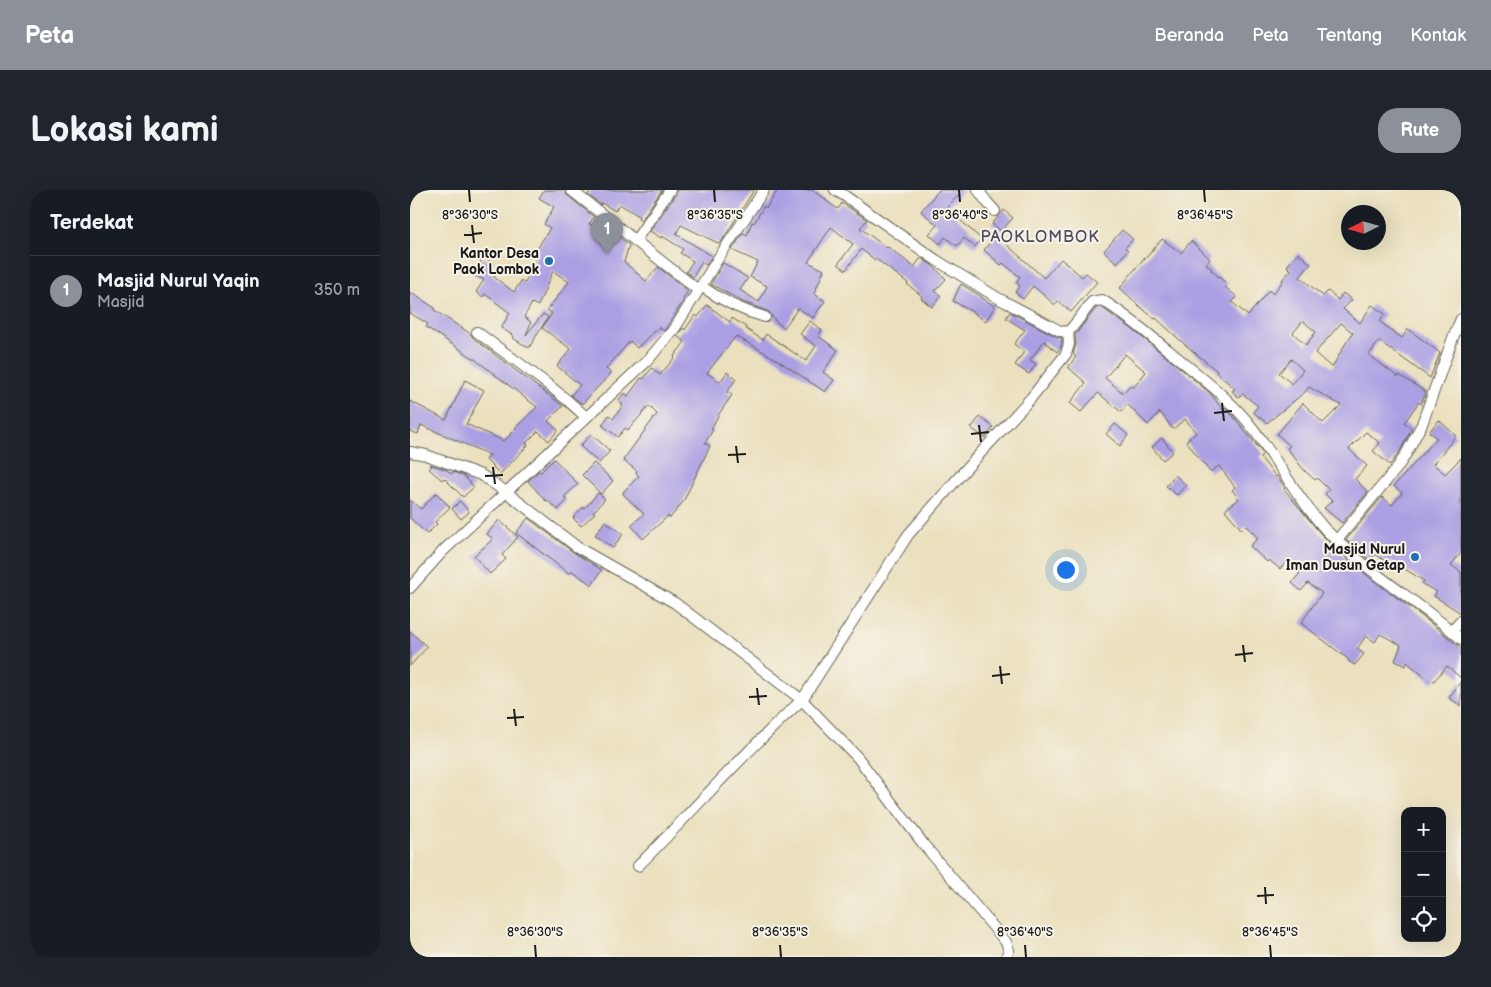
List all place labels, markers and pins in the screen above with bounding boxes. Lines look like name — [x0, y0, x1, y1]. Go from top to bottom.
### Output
pin: 1 — [591, 213, 623, 254]
place label: Kantor Desa Paok Lombok — [453, 245, 540, 278]
marker: Kantor Desa Paok Lombok — [543, 255, 555, 267]
place label: Masjid Nurul Iman Dusun Getap — [1286, 541, 1405, 574]
marker: Masjid Nurul Iman Dusun Getap — [1409, 551, 1421, 563]

